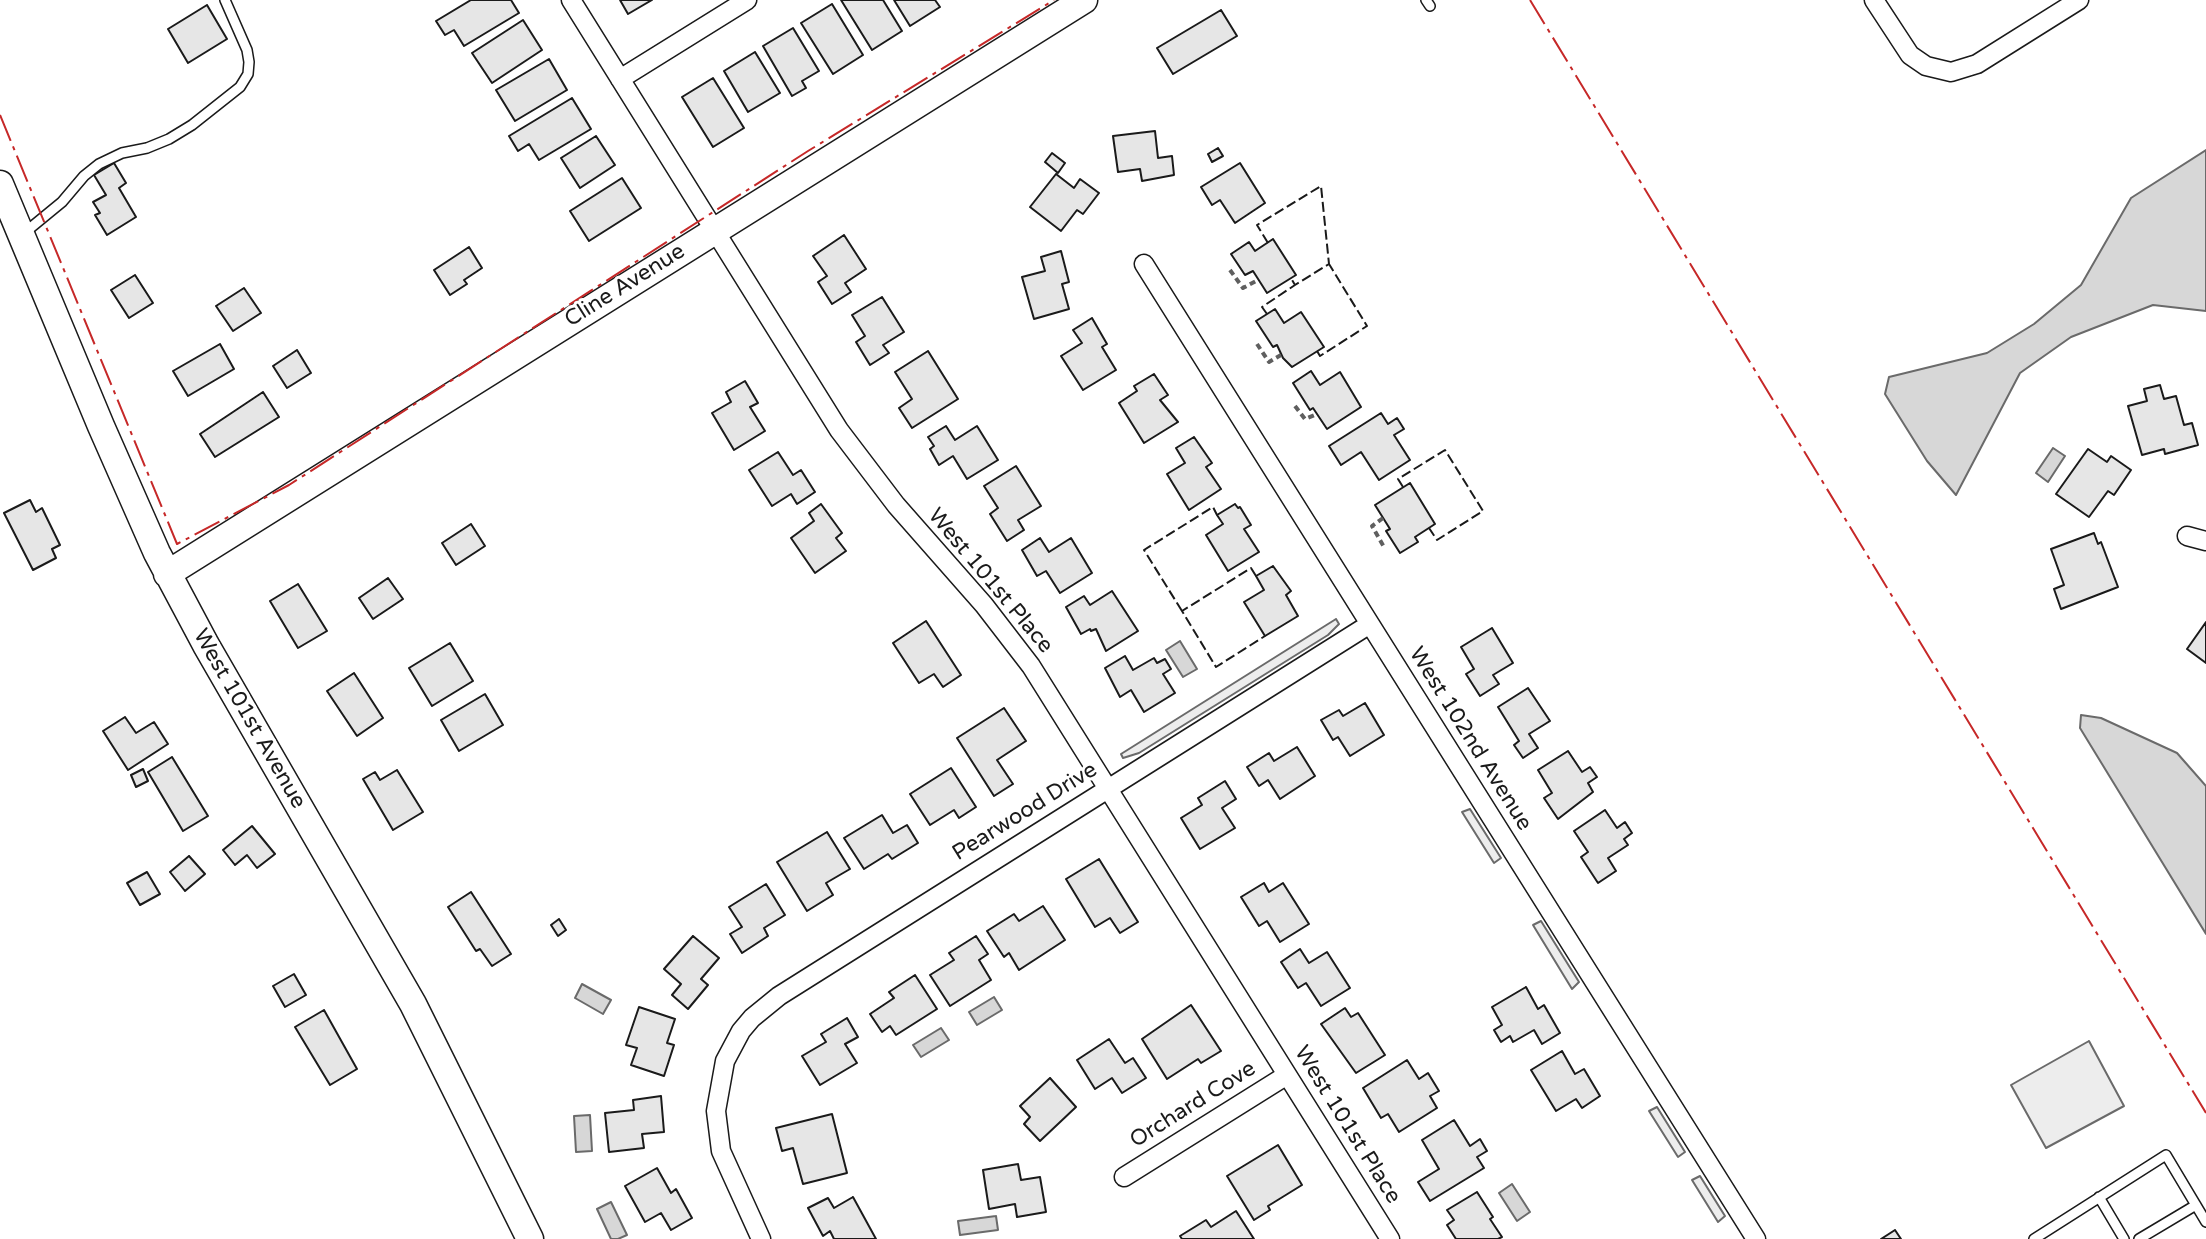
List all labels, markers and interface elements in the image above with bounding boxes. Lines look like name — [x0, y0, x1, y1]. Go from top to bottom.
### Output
street label: Cline Avenue — [560, 239, 690, 333]
street label: West 101st Place — [922, 503, 1058, 659]
street label: West 101st Avenue — [187, 624, 311, 814]
street label: West 102nd Avenue — [1403, 642, 1537, 836]
street label: Pearwood Drive — [948, 757, 1102, 867]
street label: West 101st Place — [1288, 1041, 1406, 1209]
street label: Orchard Cove — [1125, 1056, 1261, 1154]

